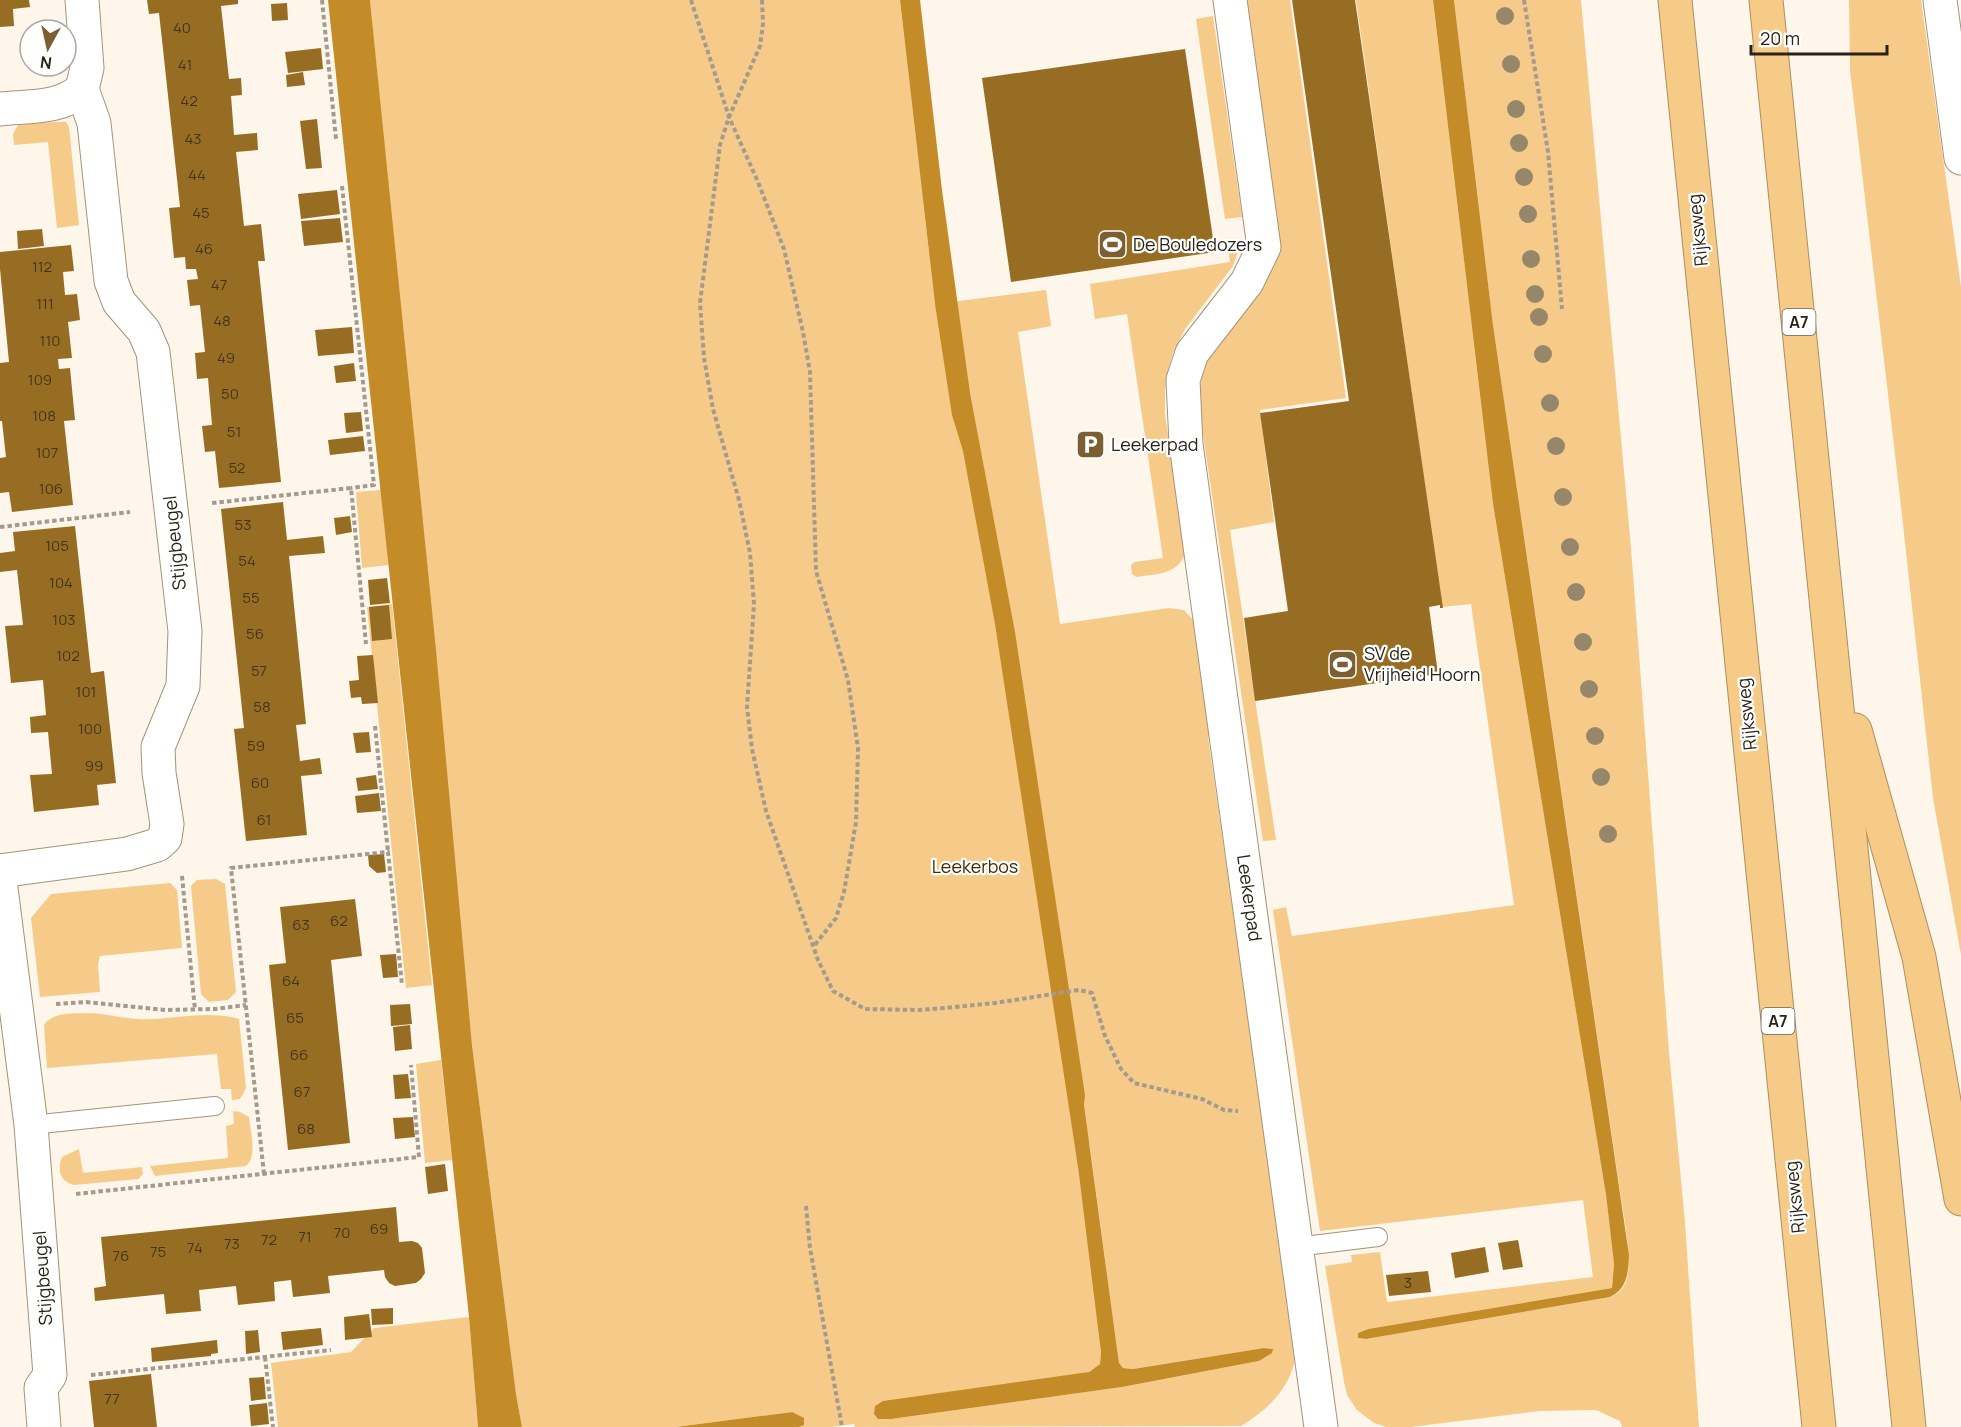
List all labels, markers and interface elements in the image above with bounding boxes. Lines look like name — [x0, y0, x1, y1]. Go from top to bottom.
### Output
house number: 40 — [173, 17, 191, 38]
north arrow — [18, 18, 78, 78]
scale bar — [1751, 18, 1888, 56]
text: 20 m — [1760, 26, 1800, 50]
text: N — [39, 51, 53, 75]
house number: 41 — [178, 54, 192, 75]
house number: 42 — [180, 90, 198, 111]
house number: 43 — [184, 128, 202, 149]
house number: 44 — [188, 164, 206, 185]
street label: Rijksweg — [1681, 193, 1713, 267]
house number: 45 — [192, 202, 210, 223]
sports icon: De Bouledozers — [1096, 229, 1128, 261]
place label: De Bouledozers — [1133, 232, 1262, 256]
house number: 46 — [195, 238, 213, 259]
house number: 112 — [32, 256, 52, 277]
house number: 47 — [211, 274, 227, 295]
house number: 111 — [36, 293, 54, 314]
road number: A7 — [1782, 309, 1816, 335]
house number: 48 — [213, 310, 231, 331]
house number: 110 — [40, 330, 60, 351]
house number: 49 — [217, 347, 235, 368]
house number: 109 — [28, 369, 52, 390]
house number: 50 — [221, 383, 239, 404]
house number: 108 — [32, 405, 56, 426]
house number: 51 — [227, 421, 241, 442]
parking icon: Leekerpad — [1074, 429, 1106, 461]
place label: Leekerpad — [1111, 432, 1198, 456]
house number: 107 — [36, 442, 58, 463]
house number: 52 — [229, 457, 245, 478]
house number: 106 — [39, 478, 63, 499]
street label: Stijgbeugel — [157, 495, 191, 592]
house number: 53 — [235, 514, 251, 535]
house number: 105 — [45, 535, 69, 556]
house number: 54 — [238, 550, 256, 571]
house number: 104 — [49, 572, 73, 593]
house number: 55 — [242, 587, 260, 608]
house number: 103 — [52, 609, 76, 630]
house number: 56 — [246, 623, 264, 644]
place label: SV de Vrijheid Hoorn — [1364, 641, 1481, 686]
house number: 102 — [56, 645, 80, 666]
sports icon: SV de Vrijheid Hoorn — [1327, 648, 1359, 680]
house number: 57 — [251, 660, 267, 681]
street label: Rijksweg — [1730, 677, 1762, 751]
house number: 101 — [76, 681, 96, 702]
house number: 58 — [253, 696, 271, 717]
house number: 100 — [78, 718, 102, 739]
house number: 59 — [247, 735, 265, 756]
house number: 99 — [85, 755, 103, 776]
house number: 60 — [251, 772, 269, 793]
house number: 61 — [257, 809, 271, 830]
street label: Leekerpad — [1232, 853, 1268, 943]
park label: Leekerbos — [932, 854, 1018, 878]
house number: 62 — [330, 910, 348, 931]
house number: 63 — [292, 914, 310, 935]
house number: 64 — [282, 970, 300, 991]
house number: 65 — [286, 1007, 304, 1028]
road number: A7 — [1762, 1008, 1794, 1034]
house number: 66 — [290, 1044, 308, 1065]
house number: 67 — [294, 1081, 310, 1102]
house number: 68 — [297, 1118, 315, 1139]
street label: Rijksweg — [1778, 1160, 1810, 1234]
house number: 69 — [370, 1218, 388, 1239]
house number: 70 — [334, 1222, 350, 1243]
house number: 71 — [298, 1226, 312, 1247]
house number: 72 — [261, 1229, 277, 1250]
street label: Stijgbeugel — [27, 1230, 57, 1326]
house number: 73 — [224, 1233, 240, 1254]
house number: 74 — [187, 1237, 203, 1258]
house number: 75 — [150, 1241, 166, 1262]
house number: 76 — [113, 1245, 129, 1266]
house number: 3 — [1404, 1272, 1412, 1293]
house number: 77 — [104, 1388, 120, 1409]

